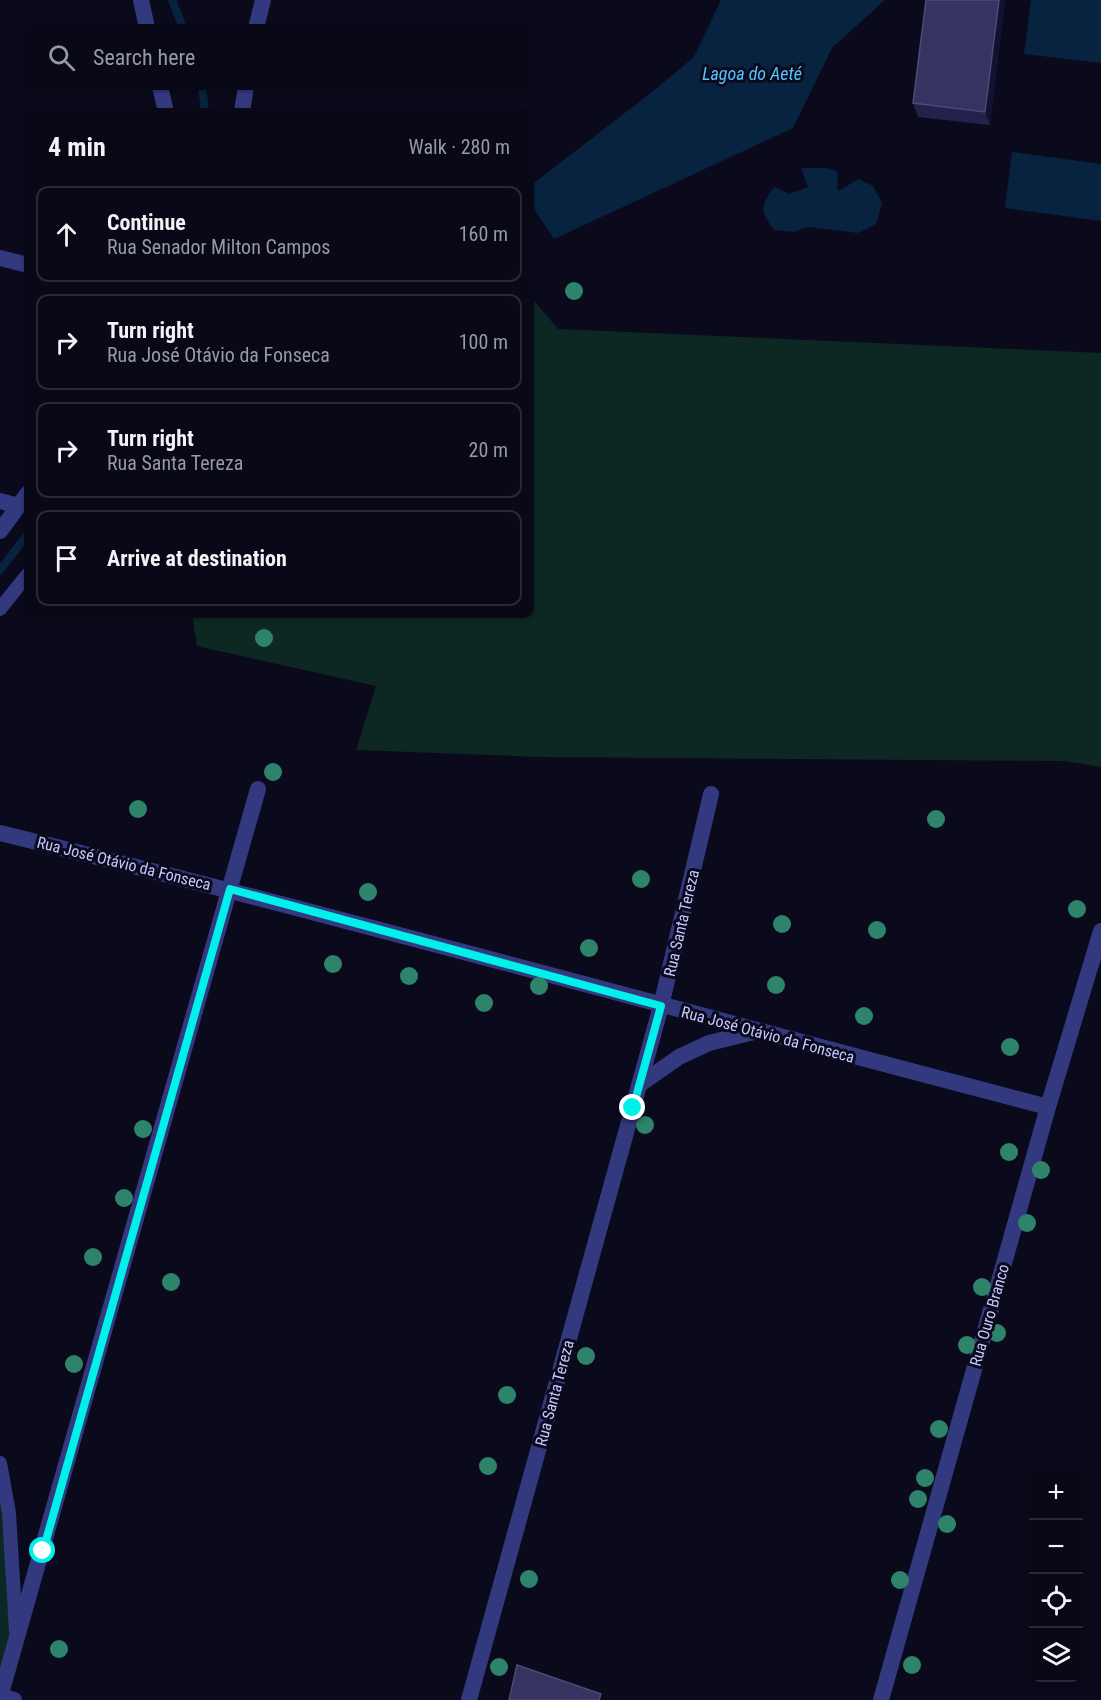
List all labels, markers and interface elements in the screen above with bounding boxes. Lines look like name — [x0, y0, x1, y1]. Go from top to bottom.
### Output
search box — [24, 24, 534, 90]
icon: search — [45, 41, 78, 74]
text: Search here — [93, 45, 195, 70]
water label: Lagoa do Aeté — [702, 63, 803, 84]
text: 4 min — [48, 132, 106, 162]
text: Walk · 280 m — [409, 135, 510, 159]
text: Continue — [107, 210, 186, 235]
icon: ahead — [50, 218, 83, 251]
text: 160 m — [459, 222, 508, 246]
text: Rua Senador Milton Campos — [107, 235, 330, 259]
text: Turn right — [107, 318, 194, 343]
icon: right — [50, 326, 83, 359]
text: 100 m — [459, 330, 508, 354]
text: Rua José Otávio da Fonseca — [107, 343, 330, 367]
text: Turn right — [107, 426, 194, 451]
icon: right — [50, 434, 83, 467]
text: 20 m — [469, 438, 508, 462]
text: Rua Santa Tereza — [107, 451, 243, 475]
icon: arrive — [50, 542, 83, 575]
text: Arrive at destination — [107, 546, 287, 571]
street label: Rua José Otávio da Fonseca — [35, 833, 213, 894]
street label: Rua Santa Tereza — [660, 868, 703, 978]
street label: Rua José Otávio da Fonseca — [679, 1002, 856, 1067]
route end — [619, 1094, 645, 1120]
street label: Rua Ouro Branco — [966, 1262, 1013, 1368]
street label: Rua Santa Tereza — [531, 1338, 578, 1448]
map controls — [1029, 1466, 1083, 1682]
button: + — [1029, 1466, 1083, 1520]
button: − — [1029, 1520, 1083, 1574]
route start — [29, 1537, 55, 1563]
button: locate — [1029, 1574, 1083, 1628]
button: layers — [1029, 1628, 1083, 1682]

